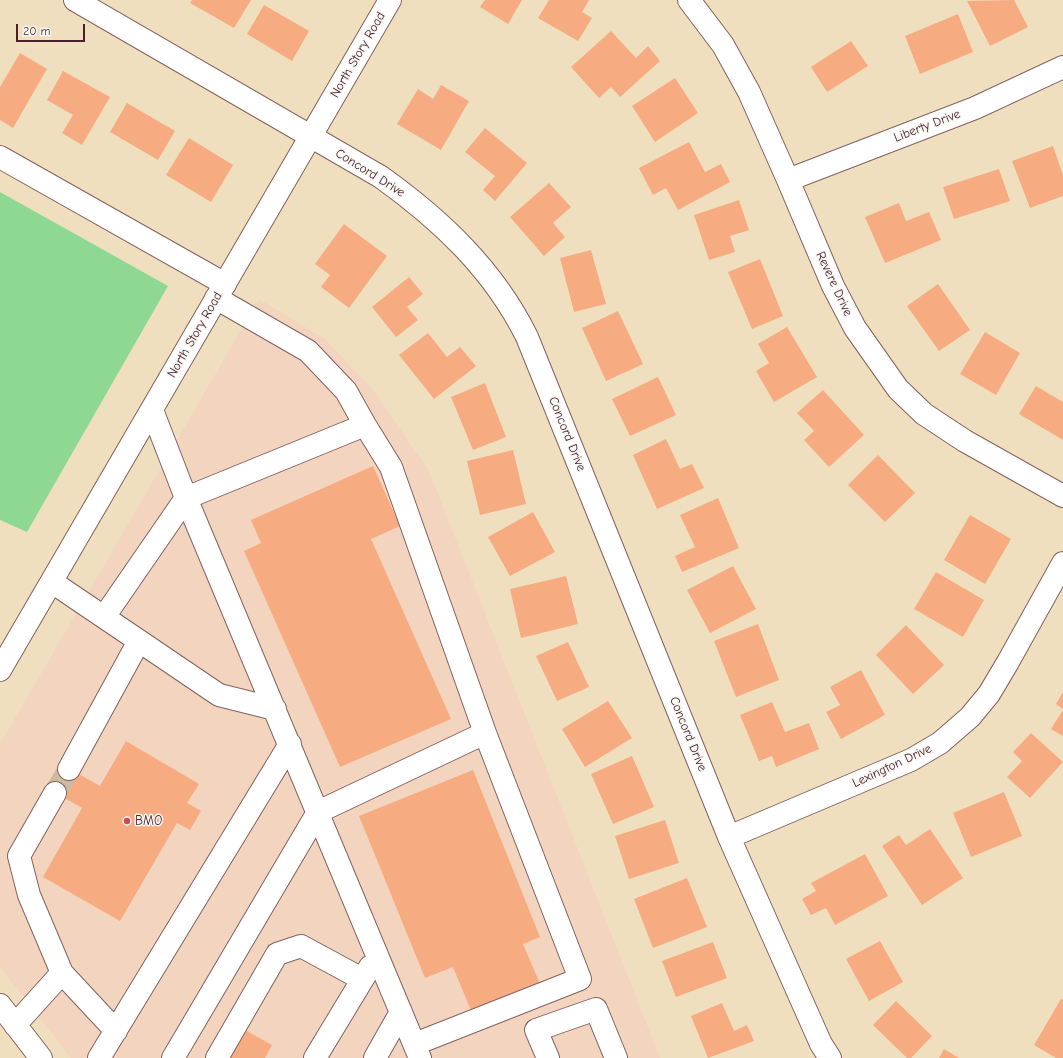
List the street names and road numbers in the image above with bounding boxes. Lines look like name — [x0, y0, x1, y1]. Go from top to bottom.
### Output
street label: North Story Road — [327, 9, 389, 101]
street label: Liberty Drive — [892, 106, 962, 146]
street label: Concord Drive — [332, 145, 408, 201]
street label: Revere Drive — [812, 249, 856, 319]
street label: North Story Road — [164, 289, 226, 381]
street label: Concord Drive — [545, 394, 589, 474]
street label: Concord Drive — [666, 694, 710, 774]
street label: Lexington Drive — [850, 741, 934, 791]

